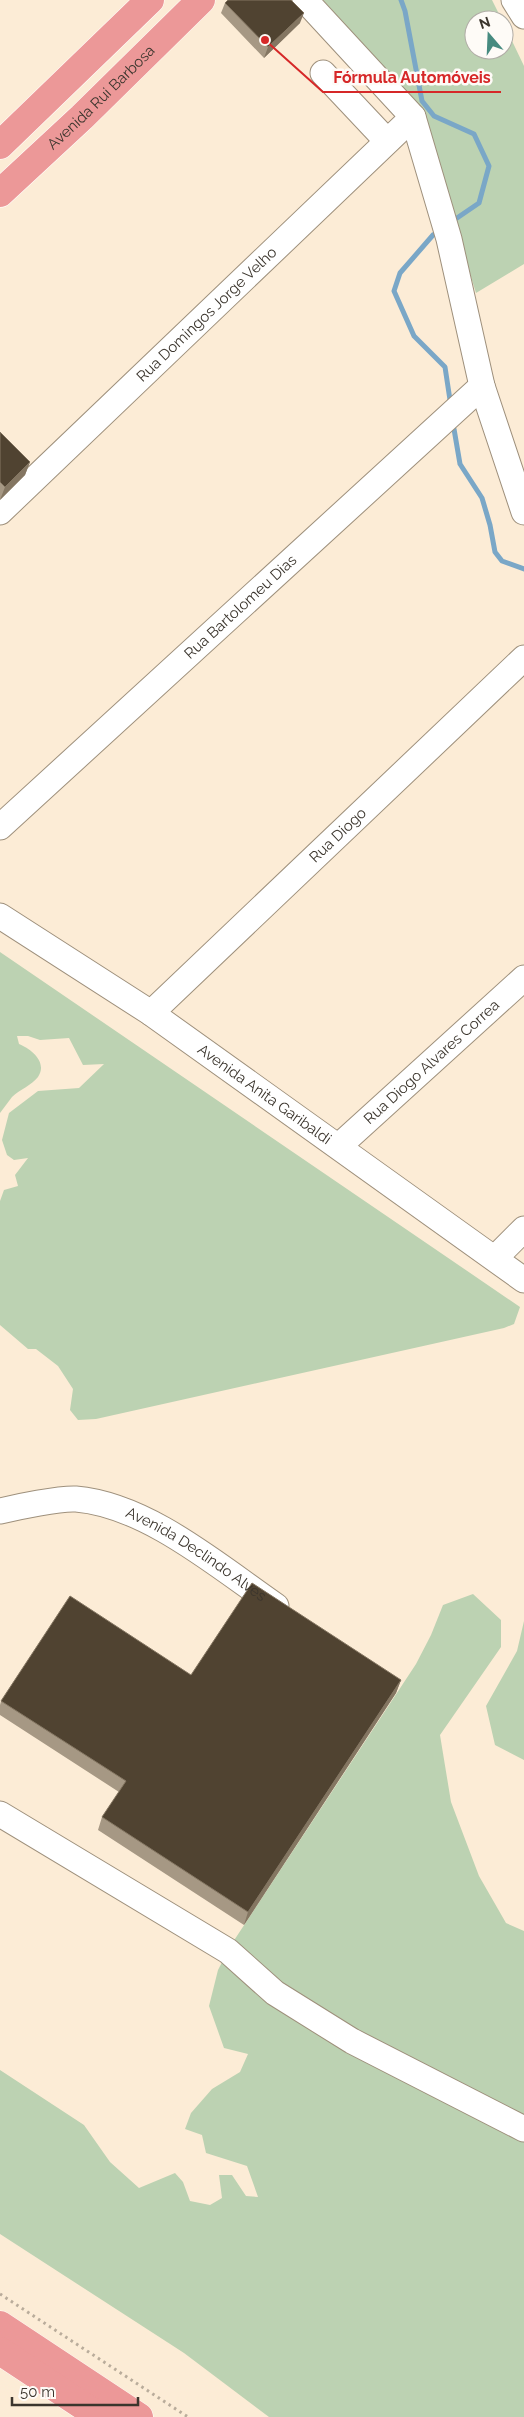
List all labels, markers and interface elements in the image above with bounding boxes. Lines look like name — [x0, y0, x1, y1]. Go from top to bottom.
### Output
north arrow — [464, 10, 514, 60]
text: N — [477, 13, 492, 32]
street label: Avenida Rui Barbosa — [44, 42, 158, 154]
callout: Fórmula Automóveis — [323, 61, 501, 92]
text: Fórmula Automóveis — [333, 68, 491, 87]
street label: Rua Domingos Jorge Velho — [133, 243, 281, 386]
street label: Rua Bartolomeu Dias — [181, 551, 300, 663]
street label: Rua Diogo — [306, 804, 370, 866]
street label: Rua Diogo Alvares Correa — [360, 996, 503, 1128]
street label: Avenida Anita Garibaldi — [194, 1040, 335, 1148]
street label: Avenida Declindo Alves — [123, 1503, 270, 1605]
scale bar — [12, 2374, 139, 2406]
text: 50 m — [20, 2383, 55, 2401]

